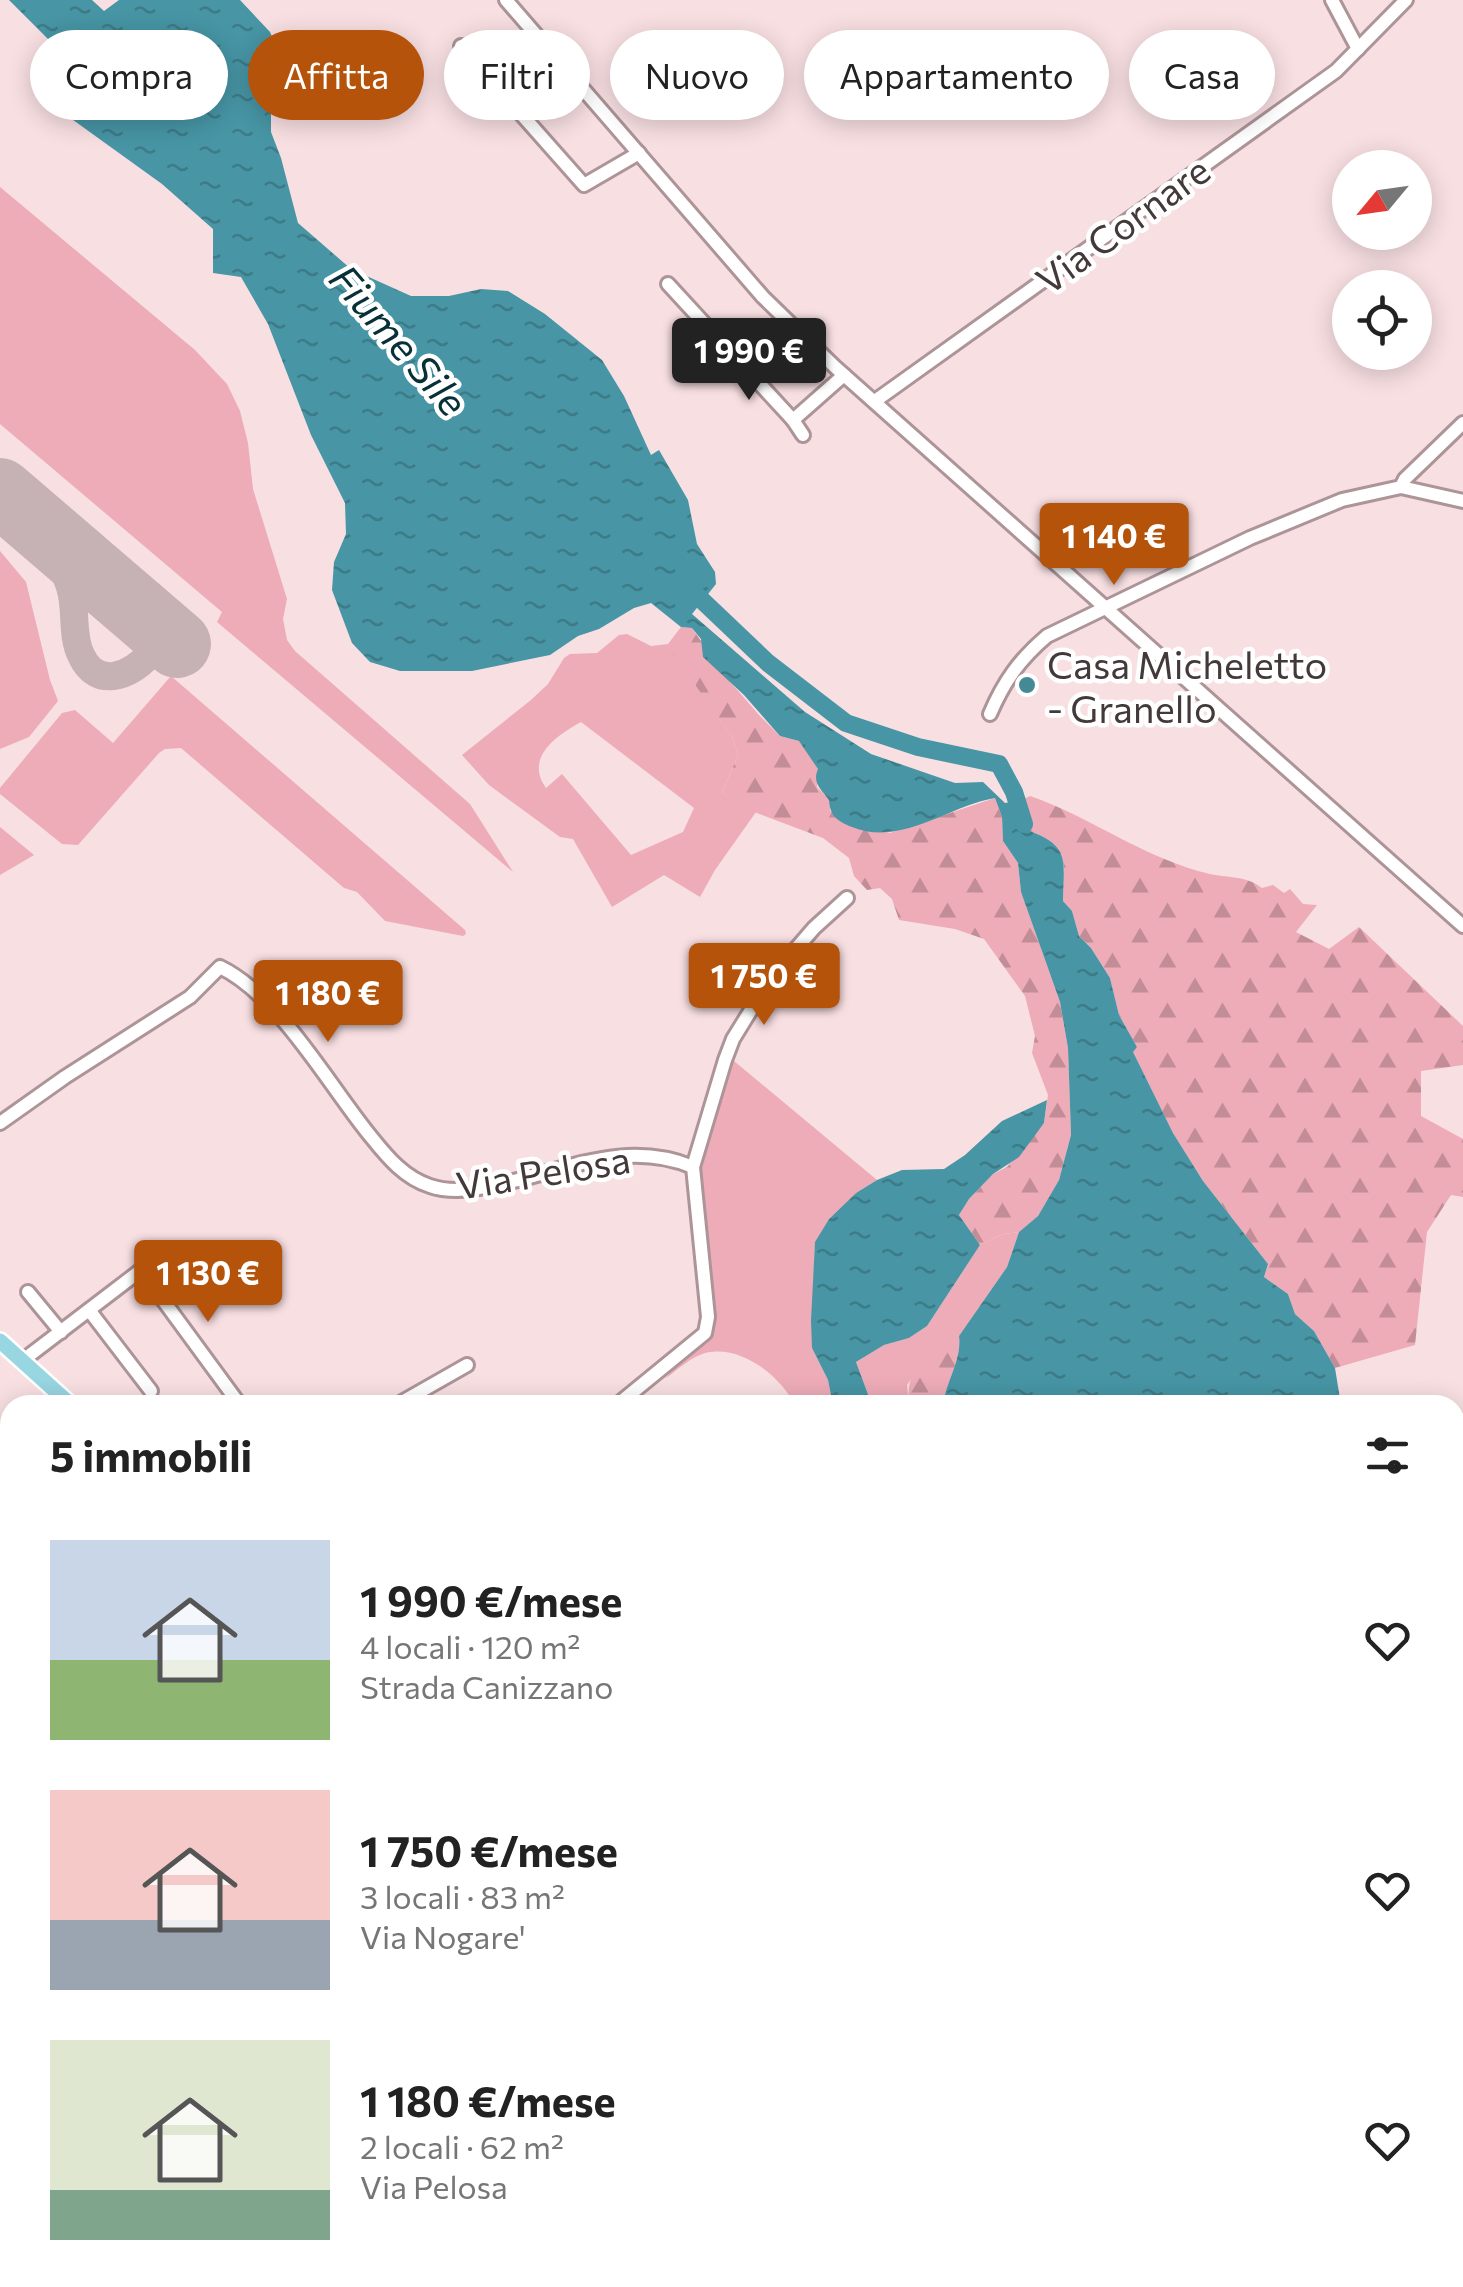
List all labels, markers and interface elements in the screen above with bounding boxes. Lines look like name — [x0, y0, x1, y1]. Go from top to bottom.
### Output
chip: Compra — [30, 30, 228, 120]
chip: Affitta — [248, 30, 424, 120]
chip: Filtri — [444, 30, 590, 120]
chip: Nuovo — [610, 30, 784, 120]
chip: Appartamento — [804, 30, 1109, 120]
chip: Casa — [1129, 30, 1275, 120]
street label: Via Cornare — [1026, 145, 1218, 303]
north arrow — [1332, 150, 1432, 250]
map controls — [1332, 150, 1432, 370]
water label: Fiume Sile — [321, 253, 479, 425]
button: locate — [1332, 270, 1432, 370]
pin: 1 990 € — [657, 318, 841, 403]
text: 1 990 € — [694, 330, 804, 370]
pin: 1 140 € — [1022, 503, 1206, 588]
text: 1 140 € — [1062, 515, 1166, 555]
place label: Casa Micheletto - Granello — [1047, 640, 1327, 731]
marker: Casa Micheletto - Granello — [1016, 674, 1038, 696]
pin: 1 750 € — [672, 943, 856, 1028]
text: 1 750 € — [711, 955, 817, 995]
pin: 1 180 € — [236, 960, 420, 1045]
text: 1 180 € — [276, 972, 380, 1012]
street label: Via Pelosa — [453, 1134, 633, 1208]
pin: 1 130 € — [116, 1240, 300, 1325]
text: 1 130 € — [156, 1252, 260, 1292]
icon: filters — [1360, 1428, 1415, 1483]
text: 5 immobili — [50, 1429, 252, 1481]
text: 1 990 €/mese — [360, 1574, 622, 1626]
icon: home — [130, 1580, 250, 1700]
icon: heart — [1360, 1613, 1415, 1668]
text: 4 locali · 120 m² — [360, 1626, 580, 1666]
text: Strada Canizzano — [360, 1666, 613, 1706]
text: 1 750 €/mese — [360, 1824, 618, 1876]
icon: home — [130, 1830, 250, 1950]
icon: heart — [1360, 1863, 1415, 1918]
text: 3 locali · 83 m² — [360, 1876, 565, 1916]
text: Via Nogare' — [360, 1916, 526, 1956]
text: 1 180 €/mese — [360, 2074, 616, 2126]
icon: home — [130, 2080, 250, 2200]
icon: heart — [1360, 2113, 1415, 2168]
text: 2 locali · 62 m² — [360, 2126, 564, 2166]
text: Via Pelosa — [360, 2166, 508, 2206]

